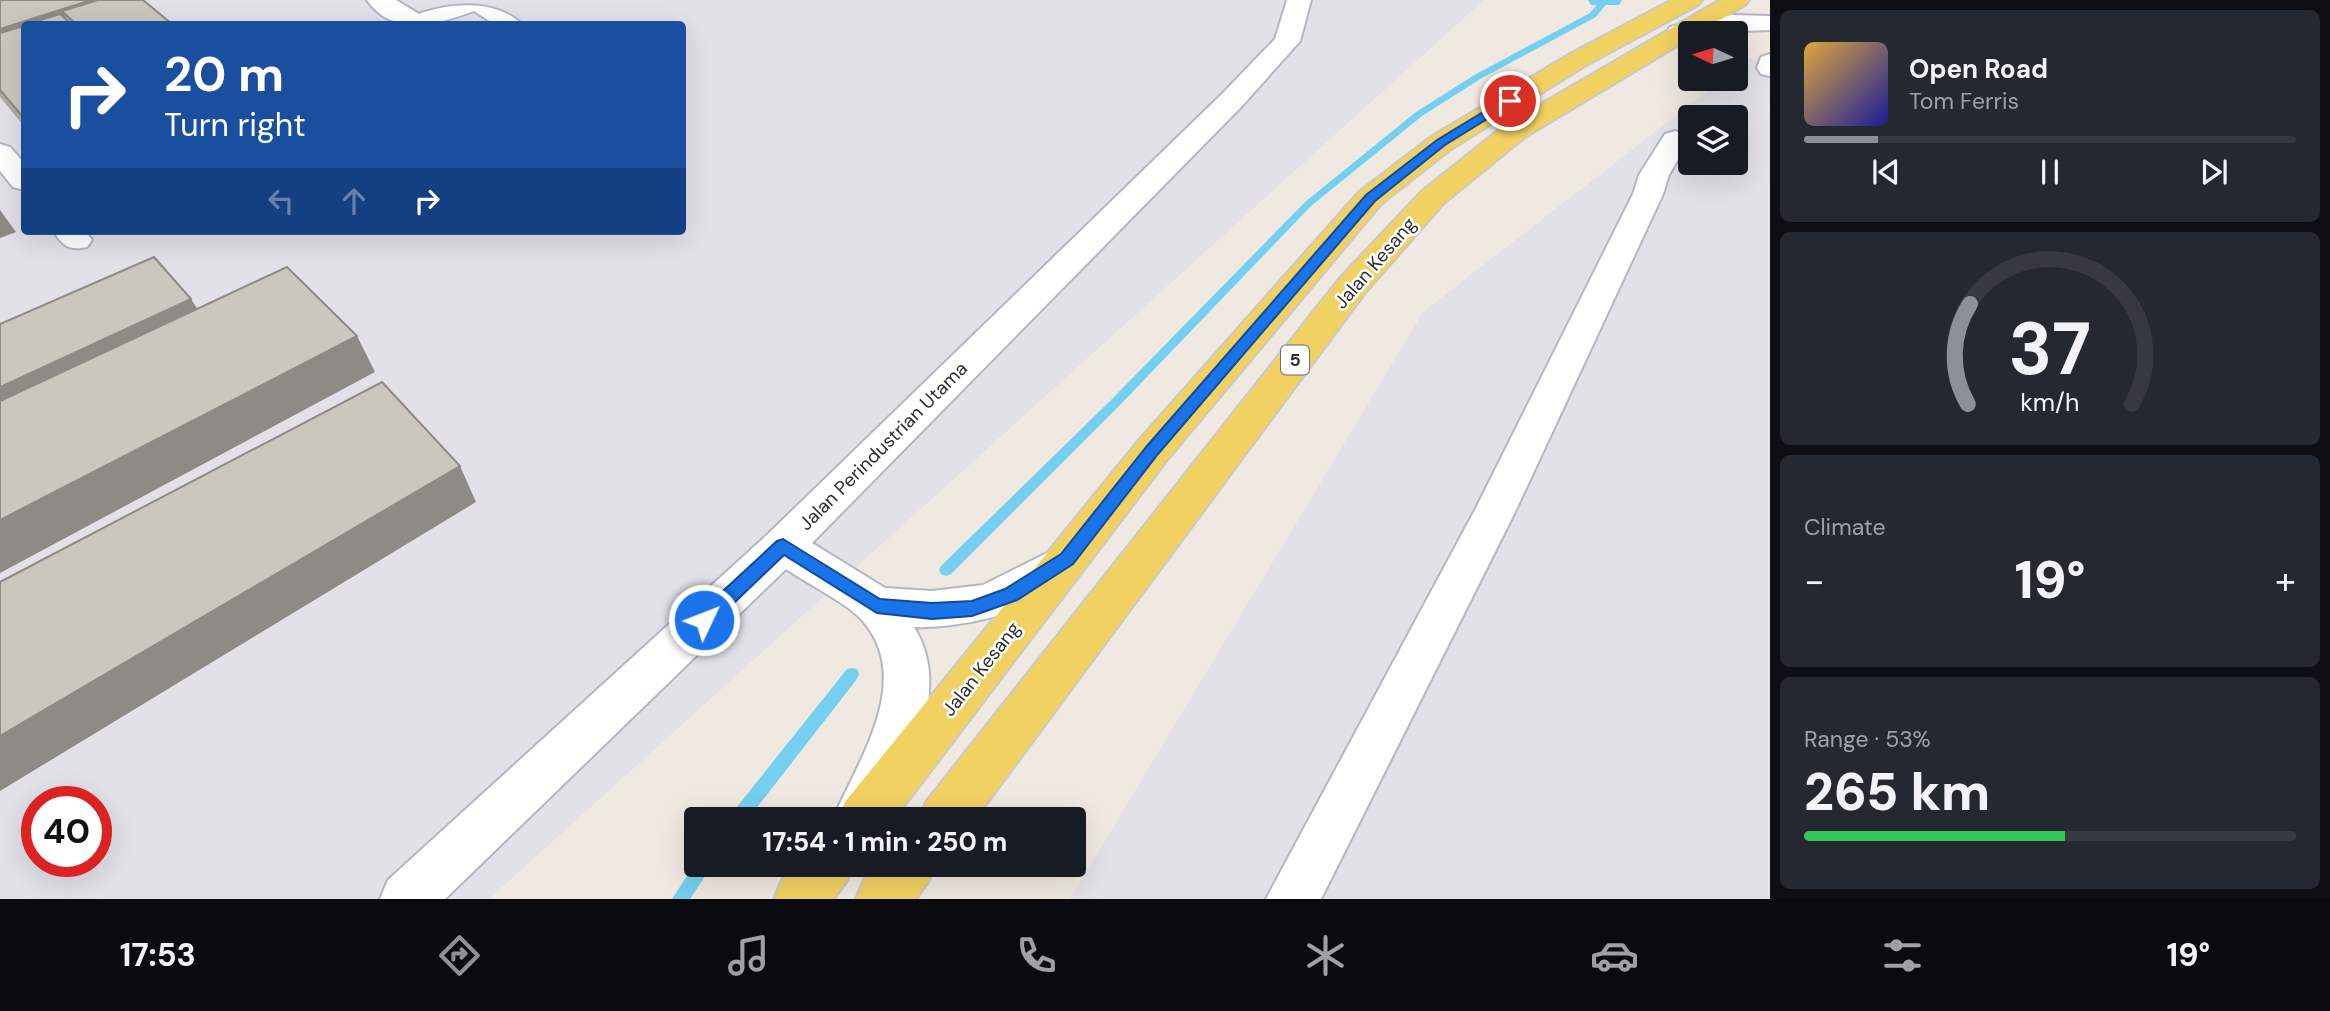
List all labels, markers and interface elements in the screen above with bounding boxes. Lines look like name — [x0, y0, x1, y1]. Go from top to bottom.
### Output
north arrow — [1678, 21, 1748, 91]
map controls — [1678, 21, 1748, 175]
text: 20 m — [164, 42, 284, 106]
icon: right — [49, 49, 140, 140]
text: Open Road — [1909, 52, 2048, 86]
pin — [1480, 71, 1540, 131]
icon: arrive — [1491, 82, 1529, 120]
text: Tom Ferris — [1909, 86, 2019, 116]
text: Turn right — [164, 104, 306, 146]
button: layers — [1678, 105, 1748, 175]
icon: previous — [1867, 153, 1905, 191]
icon: pause — [2031, 153, 2069, 191]
icon: next — [2195, 153, 2233, 191]
icon: left — [262, 182, 300, 220]
icon: ahead — [335, 182, 373, 220]
icon: right — [408, 182, 446, 220]
street label: Jalan Kesang — [1328, 212, 1422, 314]
text: 37 — [2009, 303, 2091, 398]
road number: 5 — [1281, 346, 1309, 374]
street label: Jalan Perindustrian Utama — [793, 356, 973, 536]
text: km/h — [2020, 386, 2080, 419]
text: Climate — [1804, 512, 1886, 542]
text: 19° — [2014, 546, 2086, 614]
text: − — [1804, 556, 1825, 606]
text: + — [2275, 556, 2296, 606]
position arrow — [667, 583, 741, 657]
street label: Jalan Kesang — [936, 616, 1026, 721]
text: Range · 53% — [1804, 724, 1931, 754]
text: 265 km — [1804, 758, 1990, 826]
speed limit sign: 40 — [21, 786, 112, 877]
text: 17:54 · 1 min · 250 m — [763, 825, 1007, 859]
icon: directions — [435, 931, 484, 980]
icon: music — [724, 931, 773, 980]
icon: phone — [1012, 931, 1061, 980]
icon: climate — [1301, 931, 1350, 980]
icon: car — [1590, 931, 1639, 980]
icon: filters — [1878, 931, 1927, 980]
text: 17:53 — [120, 934, 196, 976]
text: 19° — [2167, 934, 2210, 976]

